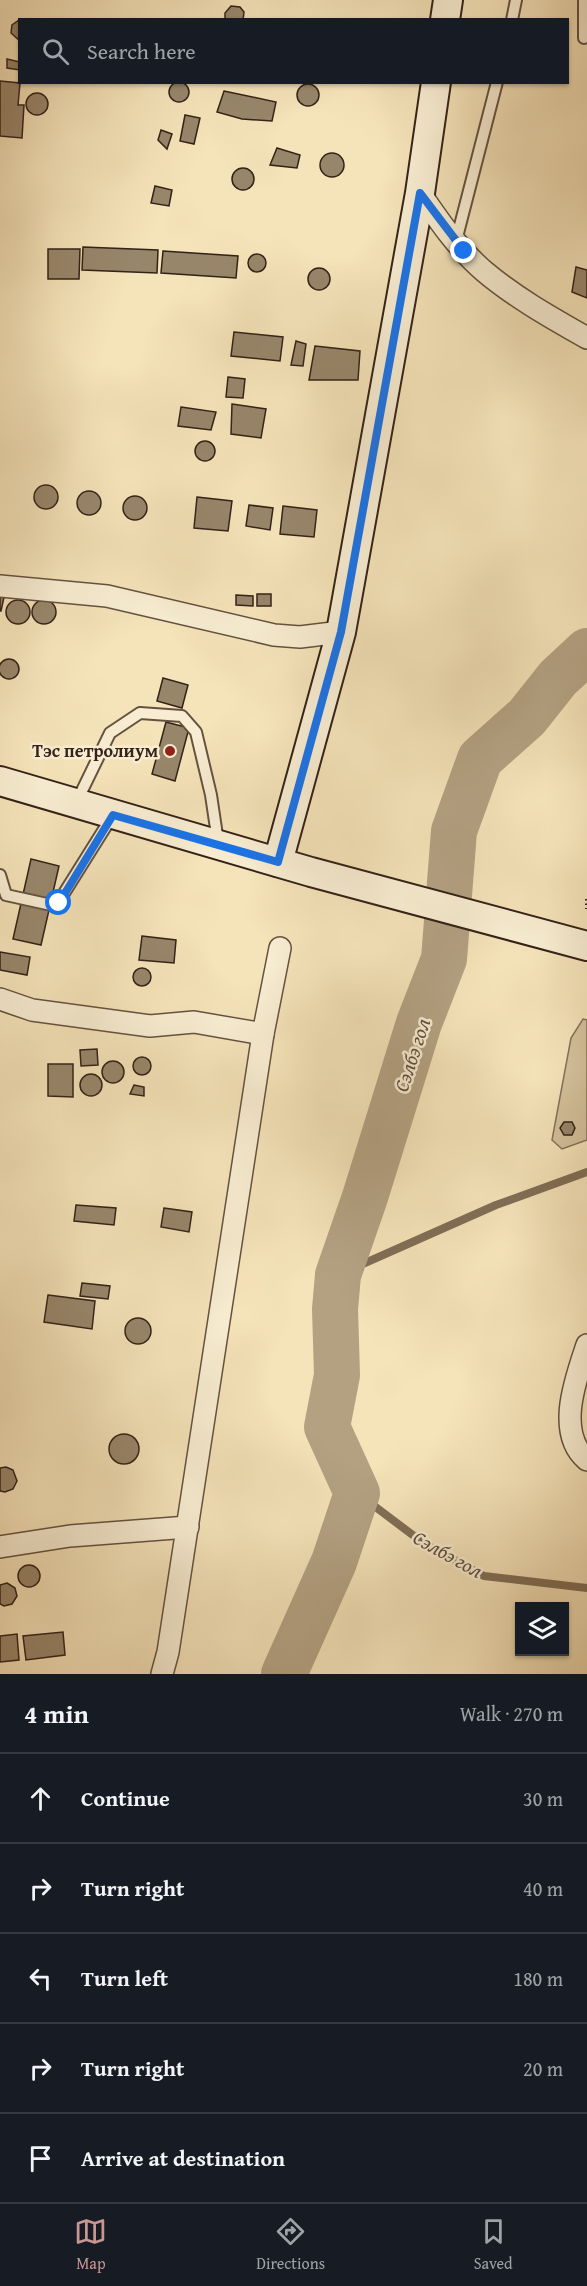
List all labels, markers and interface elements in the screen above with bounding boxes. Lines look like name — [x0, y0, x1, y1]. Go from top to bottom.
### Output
search box — [18, 18, 569, 84]
icon: search — [39, 35, 72, 68]
text: Search here — [87, 35, 196, 67]
route end — [450, 237, 476, 263]
place label: Тэс петролиум — [32, 737, 158, 764]
marker: Тэс петролиум — [163, 744, 177, 758]
route start — [45, 889, 71, 915]
water label: Сэлбэ гол — [386, 1014, 437, 1095]
water label: Сэлбэ гол — [408, 1523, 489, 1585]
map controls — [515, 1602, 569, 1656]
button: layers — [515, 1602, 569, 1656]
text: 4 min — [24, 1694, 89, 1733]
text: Walk · 270 m — [460, 1699, 563, 1728]
icon: ahead — [24, 1782, 57, 1815]
text: Continue — [81, 1782, 170, 1814]
text: 30 m — [523, 1784, 563, 1813]
icon: right — [24, 1872, 57, 1905]
text: Turn right — [81, 1872, 184, 1904]
text: 40 m — [523, 1874, 563, 1903]
icon: left — [24, 1962, 57, 1995]
text: Turn left — [81, 1962, 168, 1994]
text: 180 m — [513, 1964, 563, 1993]
icon: right — [24, 2052, 57, 2085]
text: Turn right — [81, 2052, 184, 2084]
text: 20 m — [523, 2054, 563, 2083]
icon: arrive — [24, 2142, 57, 2175]
text: Arrive at destination — [81, 2142, 285, 2174]
tab: Map — [74, 2215, 107, 2275]
tab: Directions — [256, 2215, 325, 2275]
tab: Saved — [474, 2215, 513, 2275]

